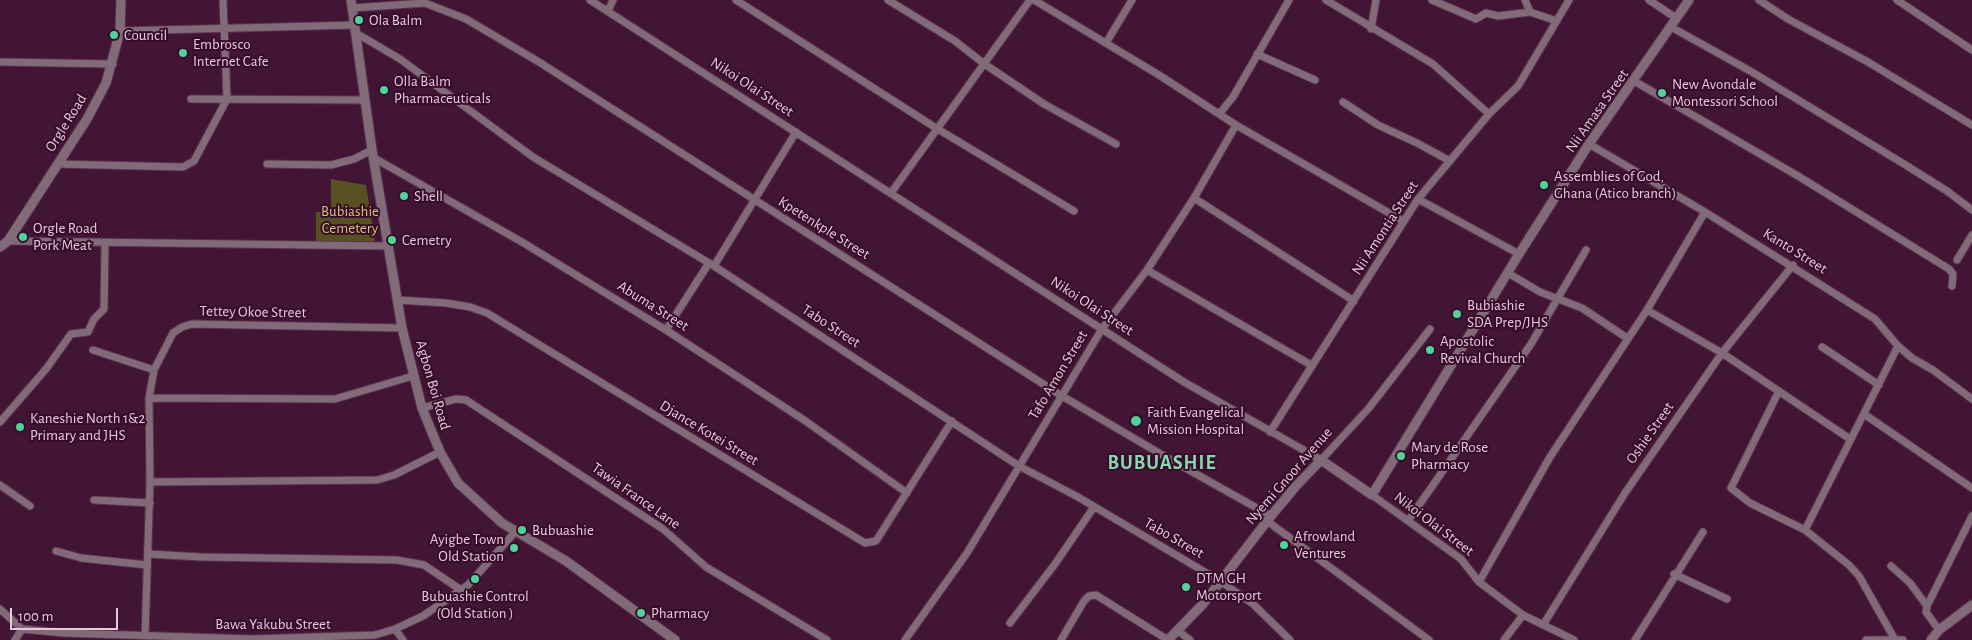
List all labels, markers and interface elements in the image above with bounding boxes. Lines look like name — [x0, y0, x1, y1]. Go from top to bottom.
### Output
place label: Ola Balm — [369, 11, 422, 29]
marker: Ola Balm — [353, 14, 365, 26]
place label: Council — [124, 26, 167, 44]
marker: Council — [108, 29, 120, 41]
place label: Embrosco Internet Cafe — [193, 35, 269, 70]
marker: Embrosco Internet Cafe — [177, 47, 189, 59]
street label: Nikoi Olai Street — [707, 53, 797, 121]
street label: Nii Amasa Street — [1562, 66, 1632, 156]
place label: Olla Balm Pharmaceuticals — [394, 72, 491, 107]
place label: New Avondale Montessori School — [1672, 75, 1778, 110]
marker: Olla Balm Pharmaceuticals — [378, 84, 390, 96]
marker: New Avondale Montessori School — [1656, 87, 1668, 99]
street label: Orgle Road — [41, 91, 91, 155]
place label: Assemblies of God, Ghana (Atico branch) — [1554, 167, 1676, 202]
street label: Nii Amontia Street — [1348, 178, 1422, 278]
marker: Assemblies of God, Ghana (Atico branch) — [1538, 179, 1550, 191]
place label: Shell — [414, 187, 443, 205]
marker: Shell — [398, 190, 410, 202]
street label: Kpetenkple Street — [775, 193, 873, 263]
park label: Bubiashie Cemetery — [321, 202, 379, 237]
place label: Orgle Road Pork Meat — [33, 219, 98, 254]
street label: Kanto Street — [1760, 224, 1830, 278]
marker: Orgle Road Pork Meat — [17, 231, 29, 243]
place label: Cemetry — [402, 231, 452, 249]
marker: Cemetry — [386, 234, 398, 246]
street label: Nikoi Olai Street — [1047, 272, 1137, 340]
street label: Abuma Street — [614, 277, 692, 335]
place label: Bubiashie SDA Prep/JHS — [1467, 296, 1548, 331]
street label: Tabo Street — [798, 300, 864, 352]
street label: Tettey Okoe Street — [200, 302, 306, 322]
marker: Bubiashie SDA Prep/JHS — [1451, 308, 1463, 320]
street label: Tafo Amon Street — [1024, 327, 1092, 423]
place label: Apostolic Revival Church — [1440, 332, 1525, 367]
street label: Agbon Boi Road — [412, 338, 454, 432]
marker: Apostolic Revival Church — [1424, 344, 1436, 356]
street label: Djance Kotei Street — [656, 396, 762, 470]
street label: Oshie Street — [1622, 399, 1678, 467]
place label: Faith Evangelical Mission Hospital — [1147, 403, 1244, 438]
place label: Kaneshie North 1&2 Primary and JHS — [30, 409, 145, 444]
marker: Faith Evangelical Mission Hospital — [1129, 414, 1143, 428]
marker: Kaneshie North 1&2 Primary and JHS — [14, 421, 26, 433]
street label: Nyemi Gnoor Avenue — [1242, 424, 1336, 528]
place label: Mary de Rose Pharmacy — [1411, 438, 1488, 473]
marker: Mary de Rose Pharmacy — [1395, 450, 1407, 462]
district label: BUBUASHIE — [1106, 451, 1218, 475]
street label: Tawia France Lane — [588, 459, 684, 533]
street label: Nikoi Olai Street — [1390, 488, 1478, 560]
street label: Tabo Street — [1141, 514, 1207, 562]
place label: Bubuashie — [532, 521, 594, 539]
marker: Bubuashie — [516, 524, 528, 536]
place label: Afrowland Ventures — [1294, 527, 1355, 562]
place label: Ayigbe Town Old Station — [430, 530, 504, 565]
marker: Afrowland Ventures — [1278, 539, 1290, 551]
marker: Ayigbe Town Old Station — [508, 542, 520, 554]
place label: DTM GH Motorsport — [1196, 569, 1262, 604]
marker: Bubuashie Control (Old Station ) — [469, 573, 481, 585]
marker: DTM GH Motorsport — [1180, 581, 1192, 593]
place label: Bubuashie Control (Old Station ) — [421, 587, 529, 622]
scale bar — [12, 598, 120, 630]
place label: Pharmacy — [651, 604, 709, 622]
marker: Pharmacy — [635, 607, 647, 619]
text: 100 m — [18, 609, 53, 624]
street label: Bawa Yakubu Street — [215, 615, 331, 633]

